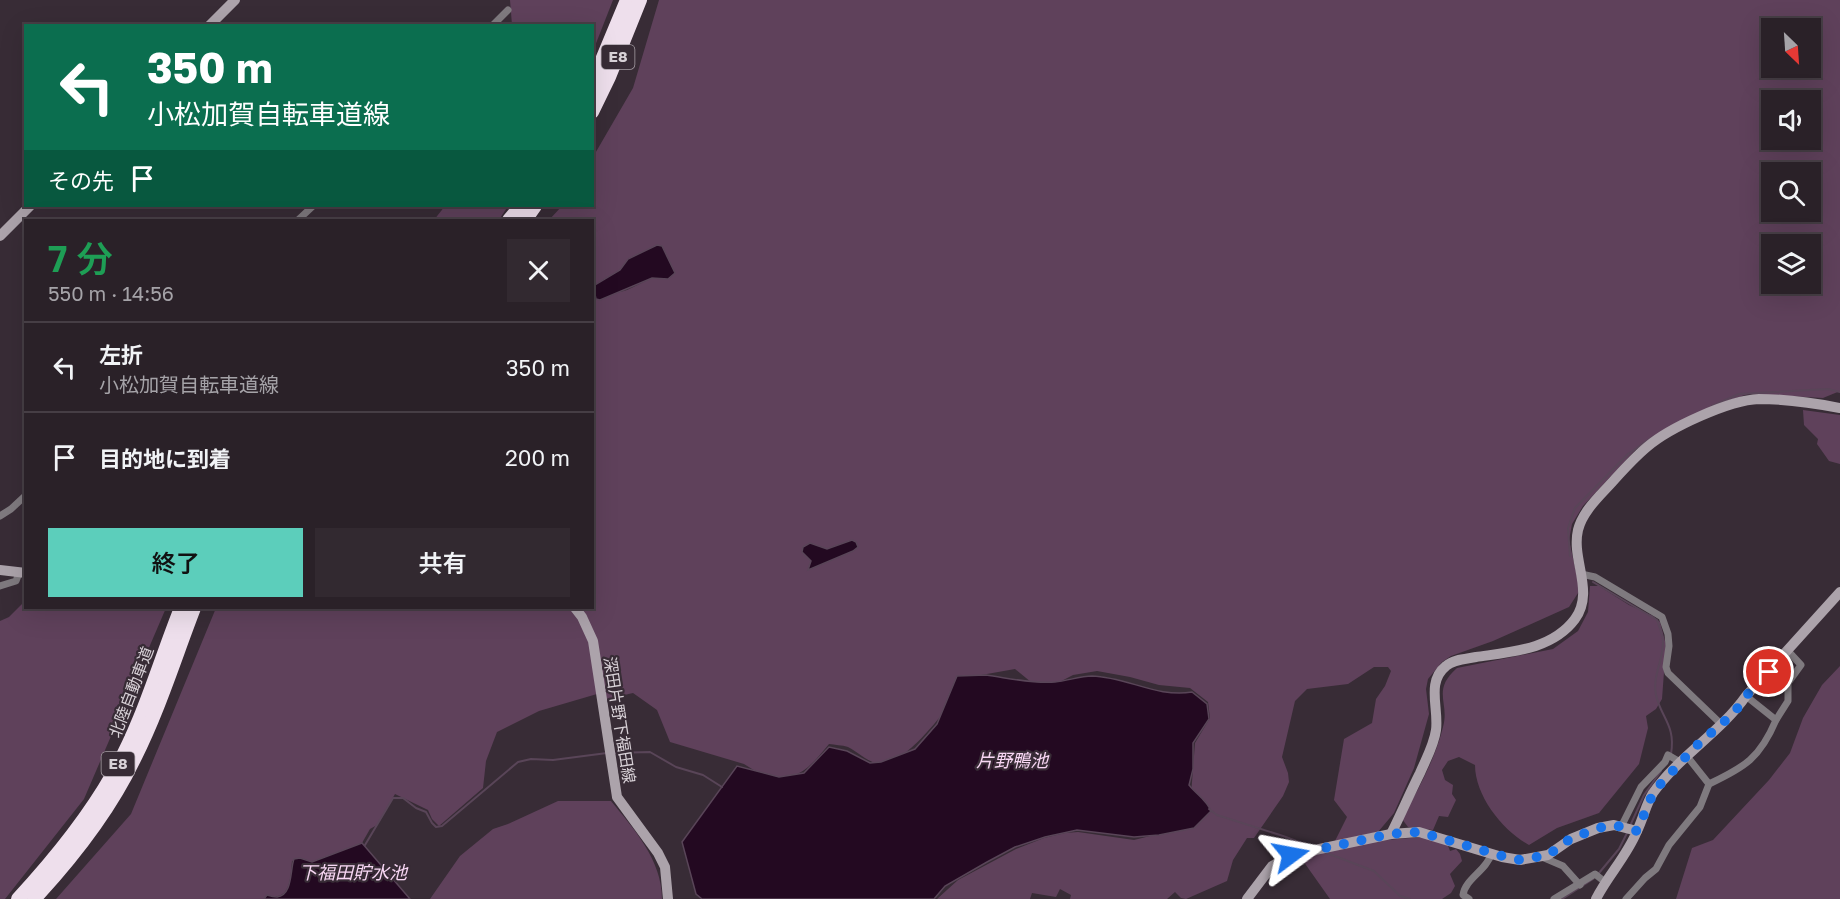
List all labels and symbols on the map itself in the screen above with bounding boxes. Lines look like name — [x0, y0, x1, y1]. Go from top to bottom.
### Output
north arrow — [1761, 18, 1821, 78]
road number: E8 — [602, 45, 634, 69]
street label: 北陸自動車道 — [104, 644, 158, 740]
pin — [1743, 646, 1794, 697]
street label: 深田片野下福田線 — [600, 655, 640, 785]
water label: 片野鴨池 — [976, 749, 1050, 771]
road number: E8 — [102, 752, 134, 776]
position arrow — [1259, 823, 1323, 887]
water label: 下福田貯水池 — [299, 861, 409, 883]

